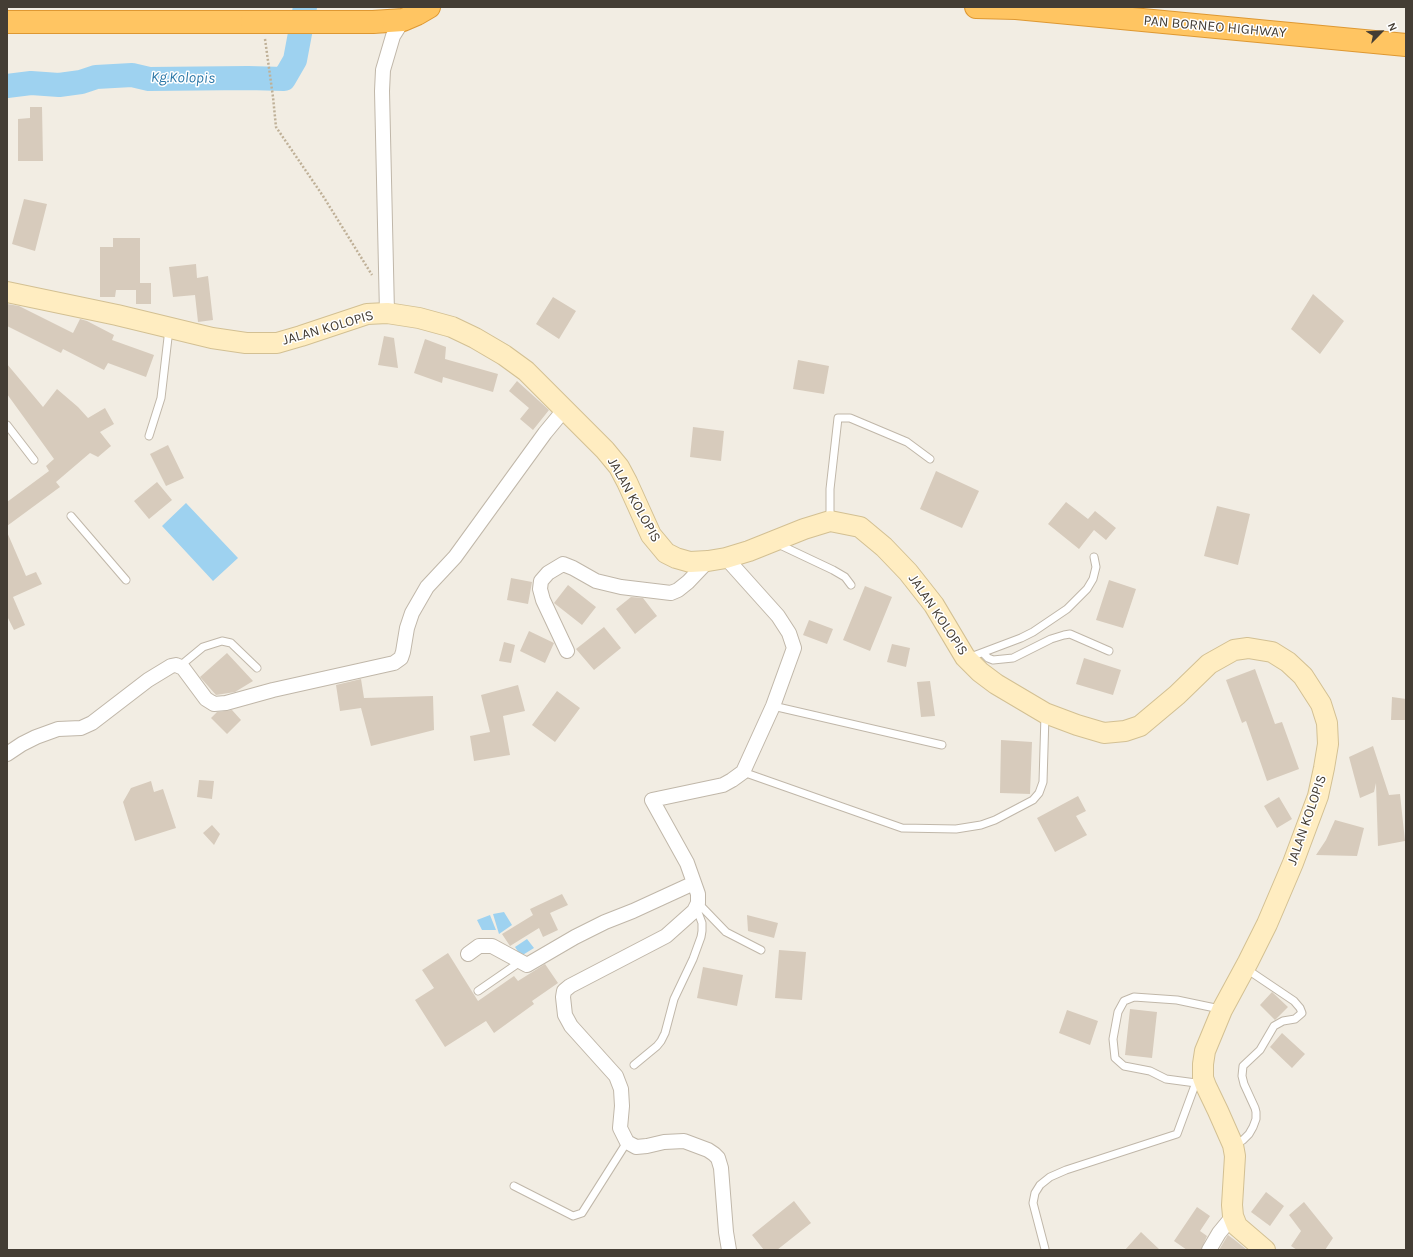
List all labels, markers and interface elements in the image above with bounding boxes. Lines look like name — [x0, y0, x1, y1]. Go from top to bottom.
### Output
street label: PAN BORNEO HIGHWAY — [1143, 12, 1287, 42]
north arrow — [1361, 12, 1401, 52]
text: N — [1385, 21, 1400, 33]
water label: Kg.Kolopis — [151, 68, 215, 88]
street label: JALAN KOLOPIS — [280, 307, 376, 349]
street label: JALAN KOLOPIS — [604, 455, 664, 545]
street label: JALAN KOLOPIS — [905, 571, 971, 659]
street label: JALAN KOLOPIS — [1284, 773, 1330, 867]

